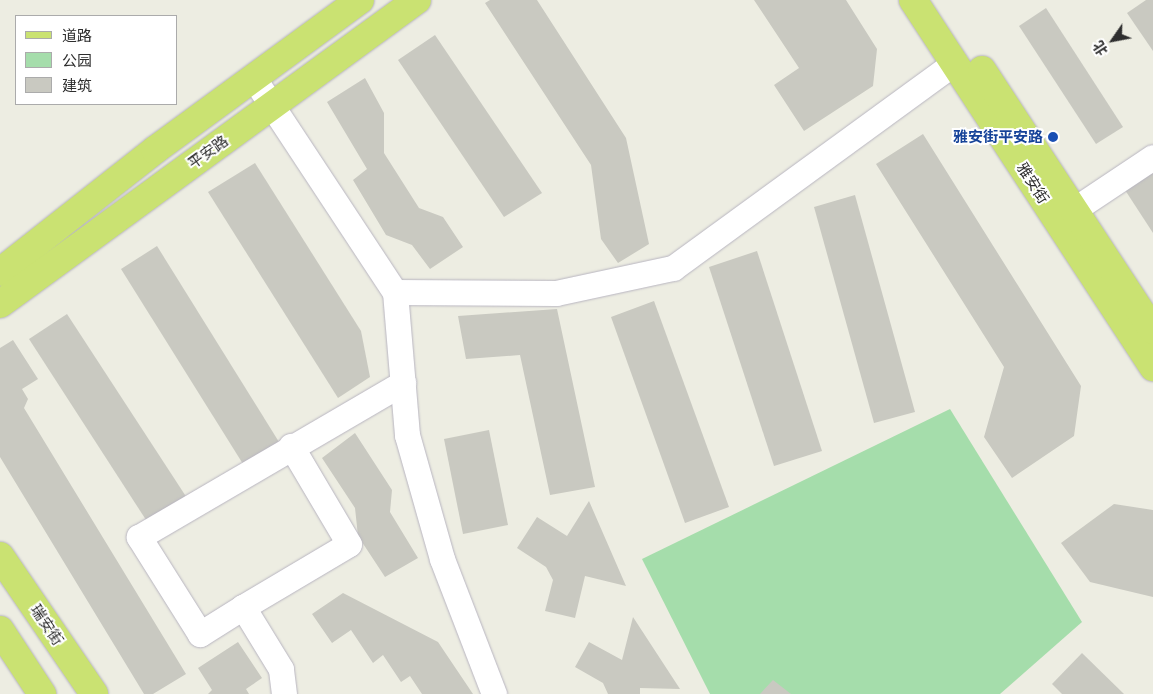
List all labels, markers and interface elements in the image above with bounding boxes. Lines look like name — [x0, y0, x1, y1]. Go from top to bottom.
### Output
legend — [15, 15, 178, 105]
north arrow — [1088, 15, 1138, 65]
text: 道路 — [62, 26, 92, 45]
text: 北 — [1089, 37, 1112, 59]
text: 公园 — [62, 51, 92, 70]
text: 建筑 — [62, 76, 92, 95]
place label: 雅安街平安路 — [953, 128, 1043, 146]
street label: 平安路 — [185, 131, 231, 173]
marker: 雅安街平安路 — [1047, 131, 1059, 143]
street label: 雅安街 — [1013, 159, 1053, 207]
street label: 瑞安街 — [27, 601, 67, 649]

